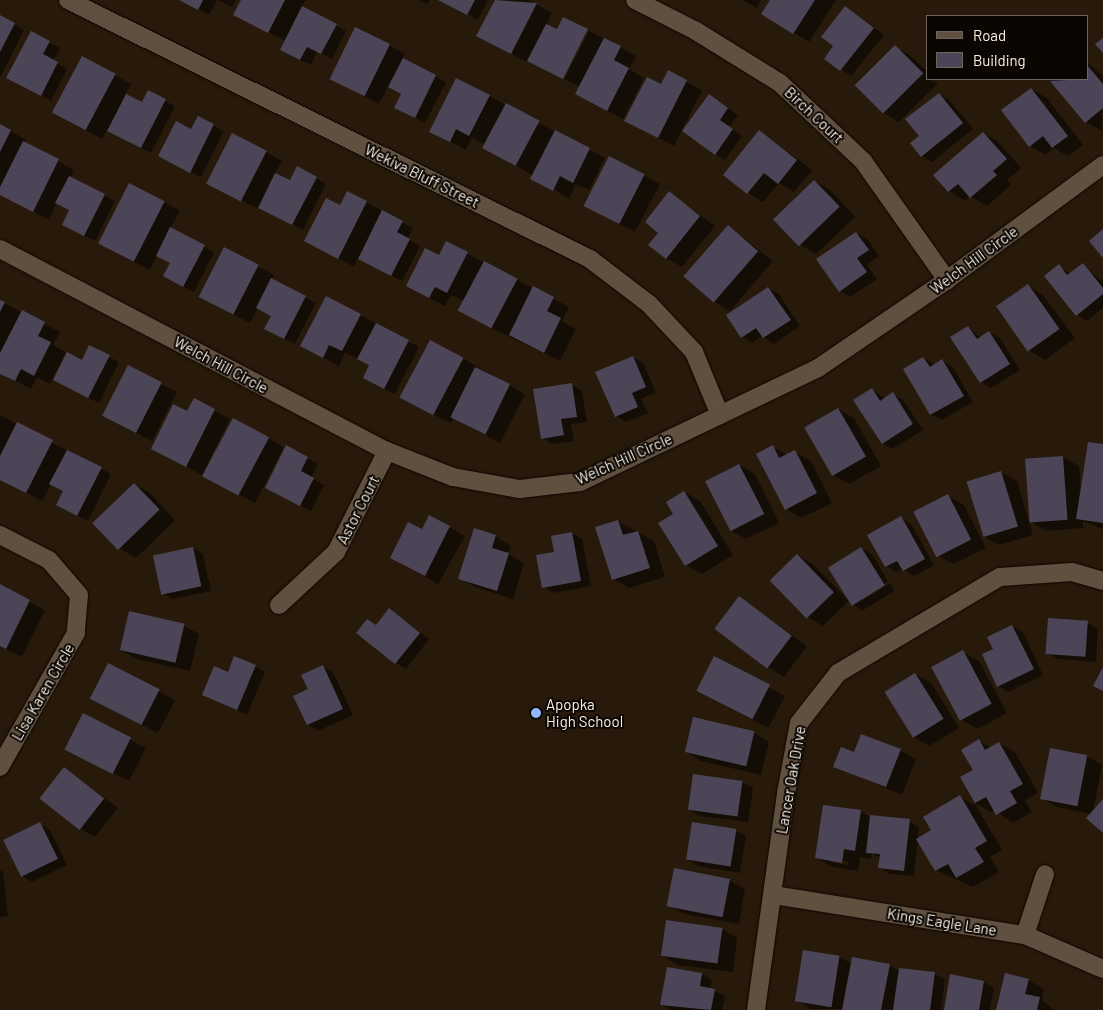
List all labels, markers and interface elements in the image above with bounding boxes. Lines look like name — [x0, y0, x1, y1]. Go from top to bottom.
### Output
legend — [926, 15, 1088, 80]
text: Road — [973, 26, 1006, 44]
text: Building — [973, 51, 1026, 69]
street label: Birch Court — [781, 83, 847, 147]
street label: Wekiva Bluff Street — [362, 141, 482, 211]
street label: Welch Hill Circle — [927, 222, 1021, 298]
street label: Welch Hill Circle — [171, 333, 271, 397]
street label: Welch Hill Circle — [573, 430, 675, 488]
street label: Astor Court — [333, 473, 383, 547]
street label: Lisa Karen Circle — [8, 640, 78, 744]
place label: Apopka High School — [546, 695, 623, 730]
marker: Apopka High School — [530, 707, 542, 719]
street label: Lancer Oak Drive — [773, 725, 809, 835]
street label: Kings Eagle Lane — [886, 904, 998, 940]

